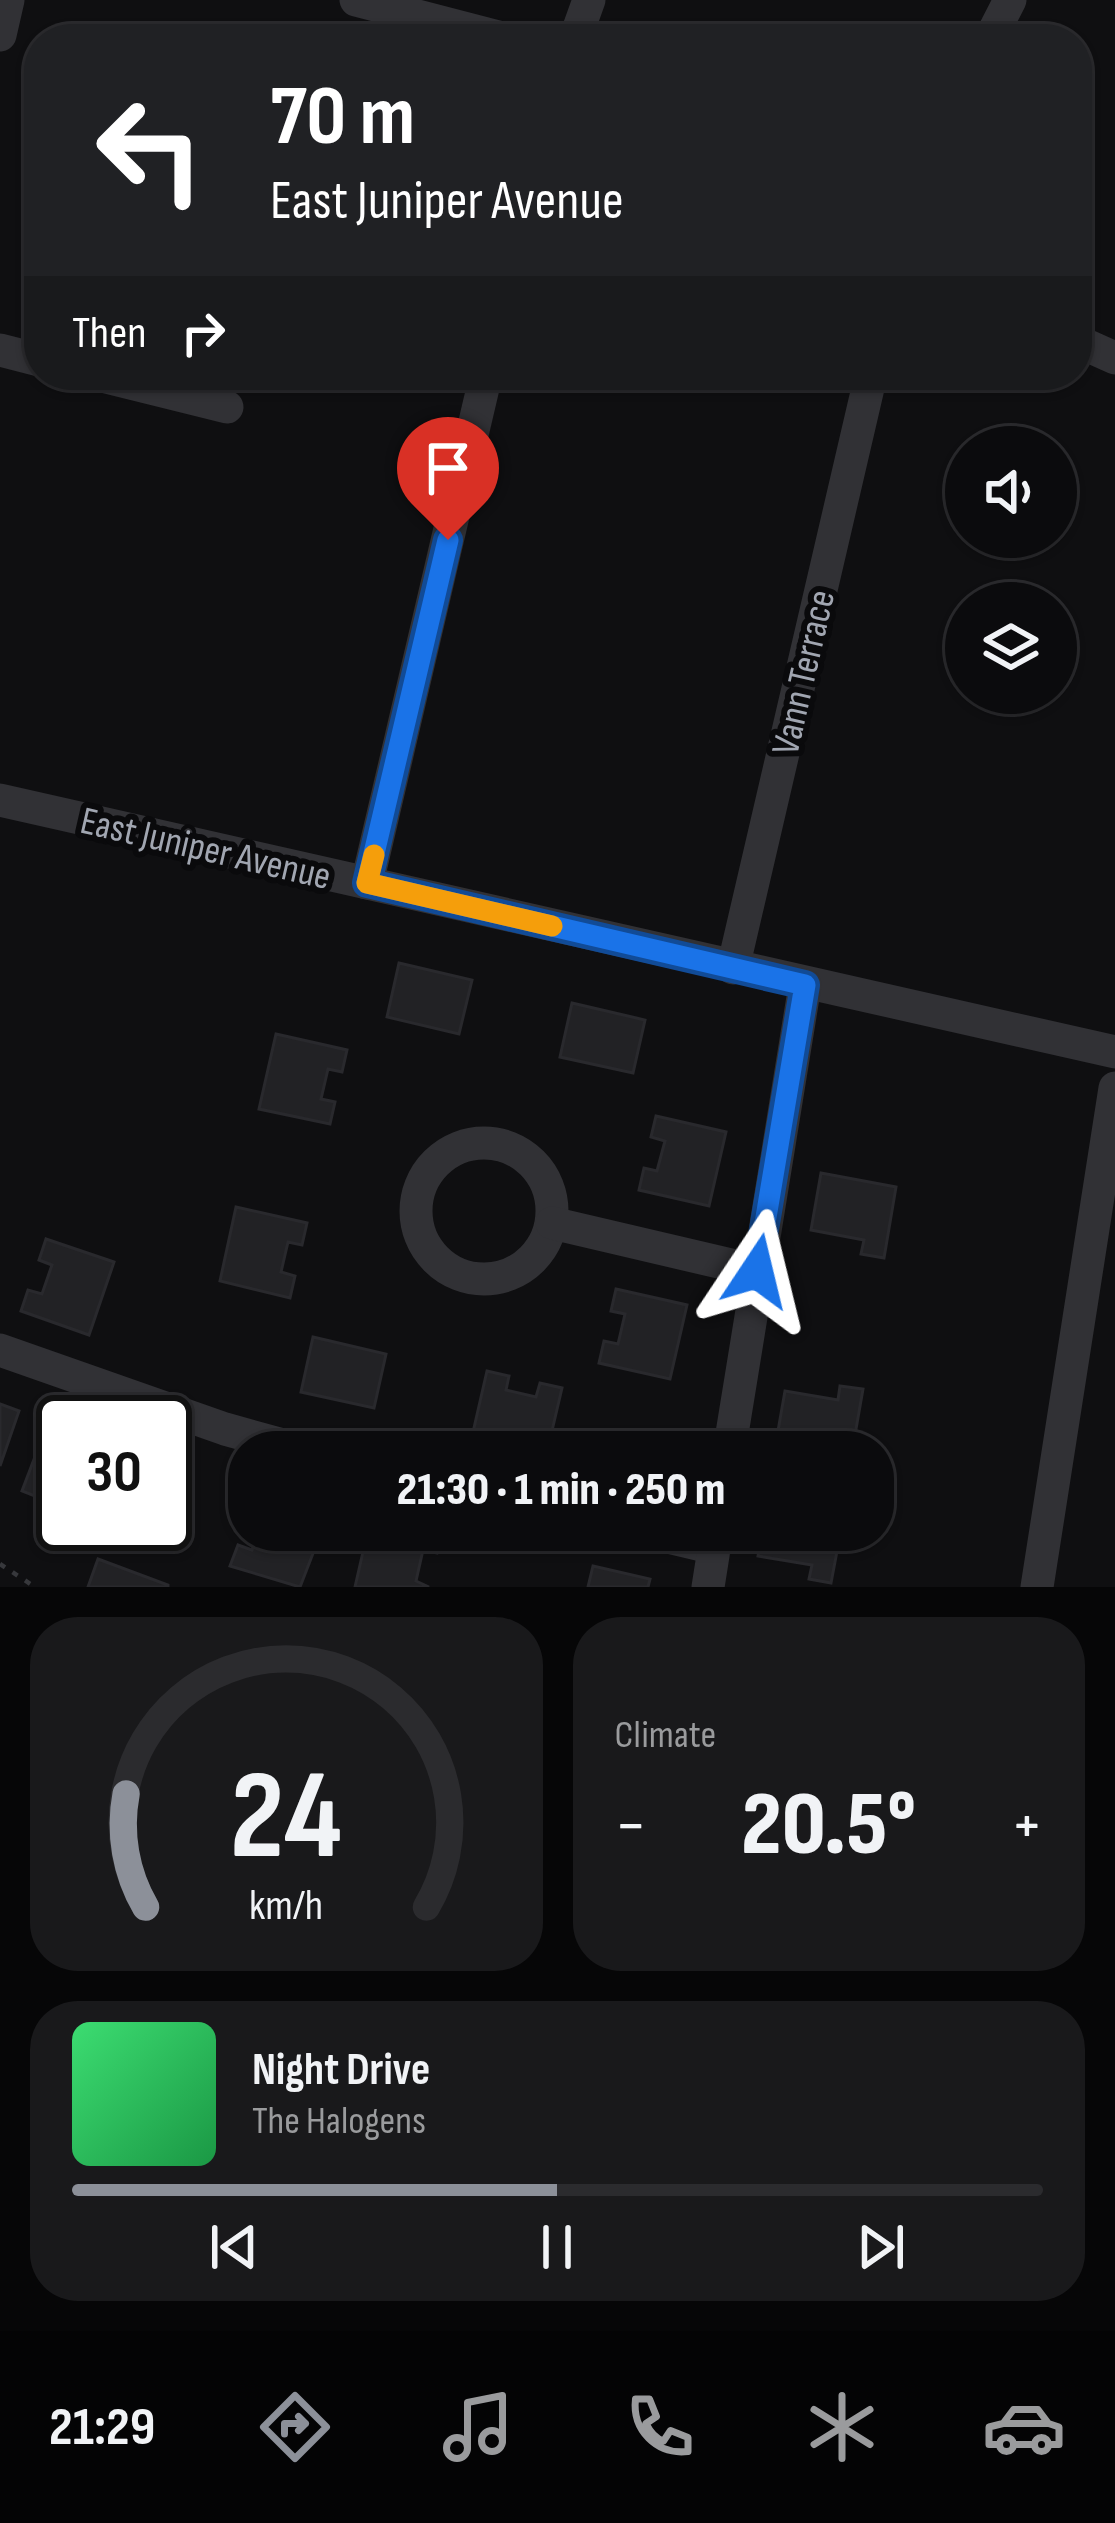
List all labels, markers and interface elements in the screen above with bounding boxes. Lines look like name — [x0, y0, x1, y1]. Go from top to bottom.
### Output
text: 70 m — [270, 67, 415, 168]
icon: left — [72, 72, 228, 228]
text: East Juniper Avenue — [270, 169, 624, 234]
icon: right — [170, 300, 236, 366]
text: Then — [72, 306, 146, 361]
pin — [397, 417, 499, 540]
map controls — [945, 426, 1077, 714]
button: sound — [945, 426, 1077, 558]
icon: arrive — [415, 435, 481, 501]
button: layers — [945, 582, 1077, 714]
street label: Vann Terrace — [763, 586, 846, 760]
street label: East Juniper Avenue — [76, 798, 335, 901]
position arrow — [694, 1208, 820, 1334]
speed limit sign: 30 — [36, 1395, 192, 1551]
text: 21:30 · 1 min · 250 m — [397, 1463, 725, 1518]
text: Climate — [615, 1712, 716, 1759]
text: 24 — [230, 1744, 342, 1893]
text: 20.5° — [741, 1772, 916, 1880]
text: − — [615, 1787, 647, 1866]
text: + — [1011, 1787, 1043, 1866]
text: km/h — [249, 1880, 323, 1932]
text: Night Drive — [252, 2043, 430, 2098]
text: The Halogens — [252, 2098, 426, 2145]
icon: previous — [201, 2214, 267, 2280]
icon: pause — [524, 2214, 590, 2280]
icon: next — [848, 2214, 914, 2280]
icon: directions — [253, 2385, 337, 2469]
icon: music — [436, 2385, 520, 2469]
icon: phone — [618, 2385, 702, 2469]
icon: climate — [800, 2385, 884, 2469]
icon: car — [982, 2385, 1066, 2469]
text: 21:29 — [49, 2395, 155, 2460]

